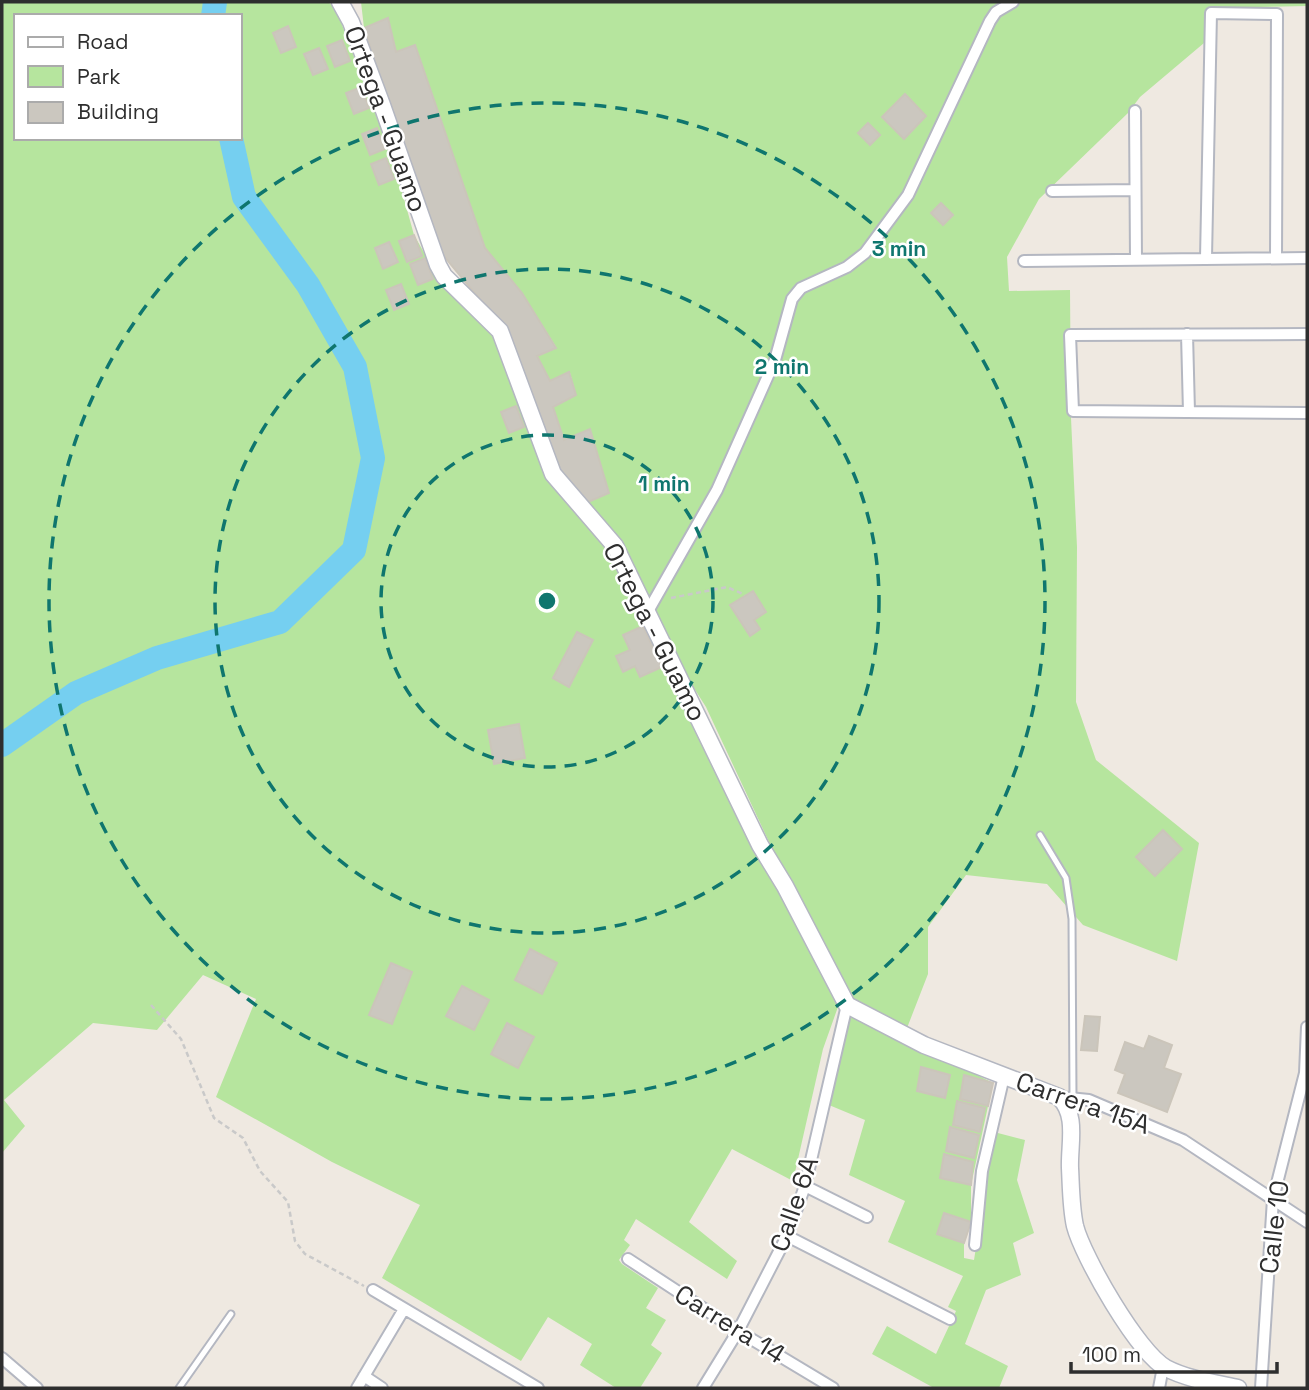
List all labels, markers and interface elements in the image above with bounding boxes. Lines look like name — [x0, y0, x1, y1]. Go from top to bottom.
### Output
legend — [14, 14, 242, 140]
street label: Ortega - Guamo — [337, 21, 435, 217]
text: Road — [77, 28, 129, 55]
text: Park — [77, 63, 121, 90]
text: Building — [77, 98, 159, 125]
text: 3 min — [872, 235, 926, 262]
text: 2 min — [755, 353, 809, 380]
text: 1 min — [638, 470, 690, 497]
street label: Ortega - Guamo — [595, 537, 715, 727]
centre of rings — [535, 589, 559, 613]
street label: Carrera 15A — [1011, 1064, 1155, 1142]
street label: Calle 6A — [762, 1152, 826, 1256]
street label: Calle 10 — [1251, 1178, 1297, 1276]
street label: Carrera 14 — [668, 1277, 792, 1371]
scale bar — [1071, 1330, 1278, 1374]
text: 100 m — [1082, 1341, 1141, 1368]

